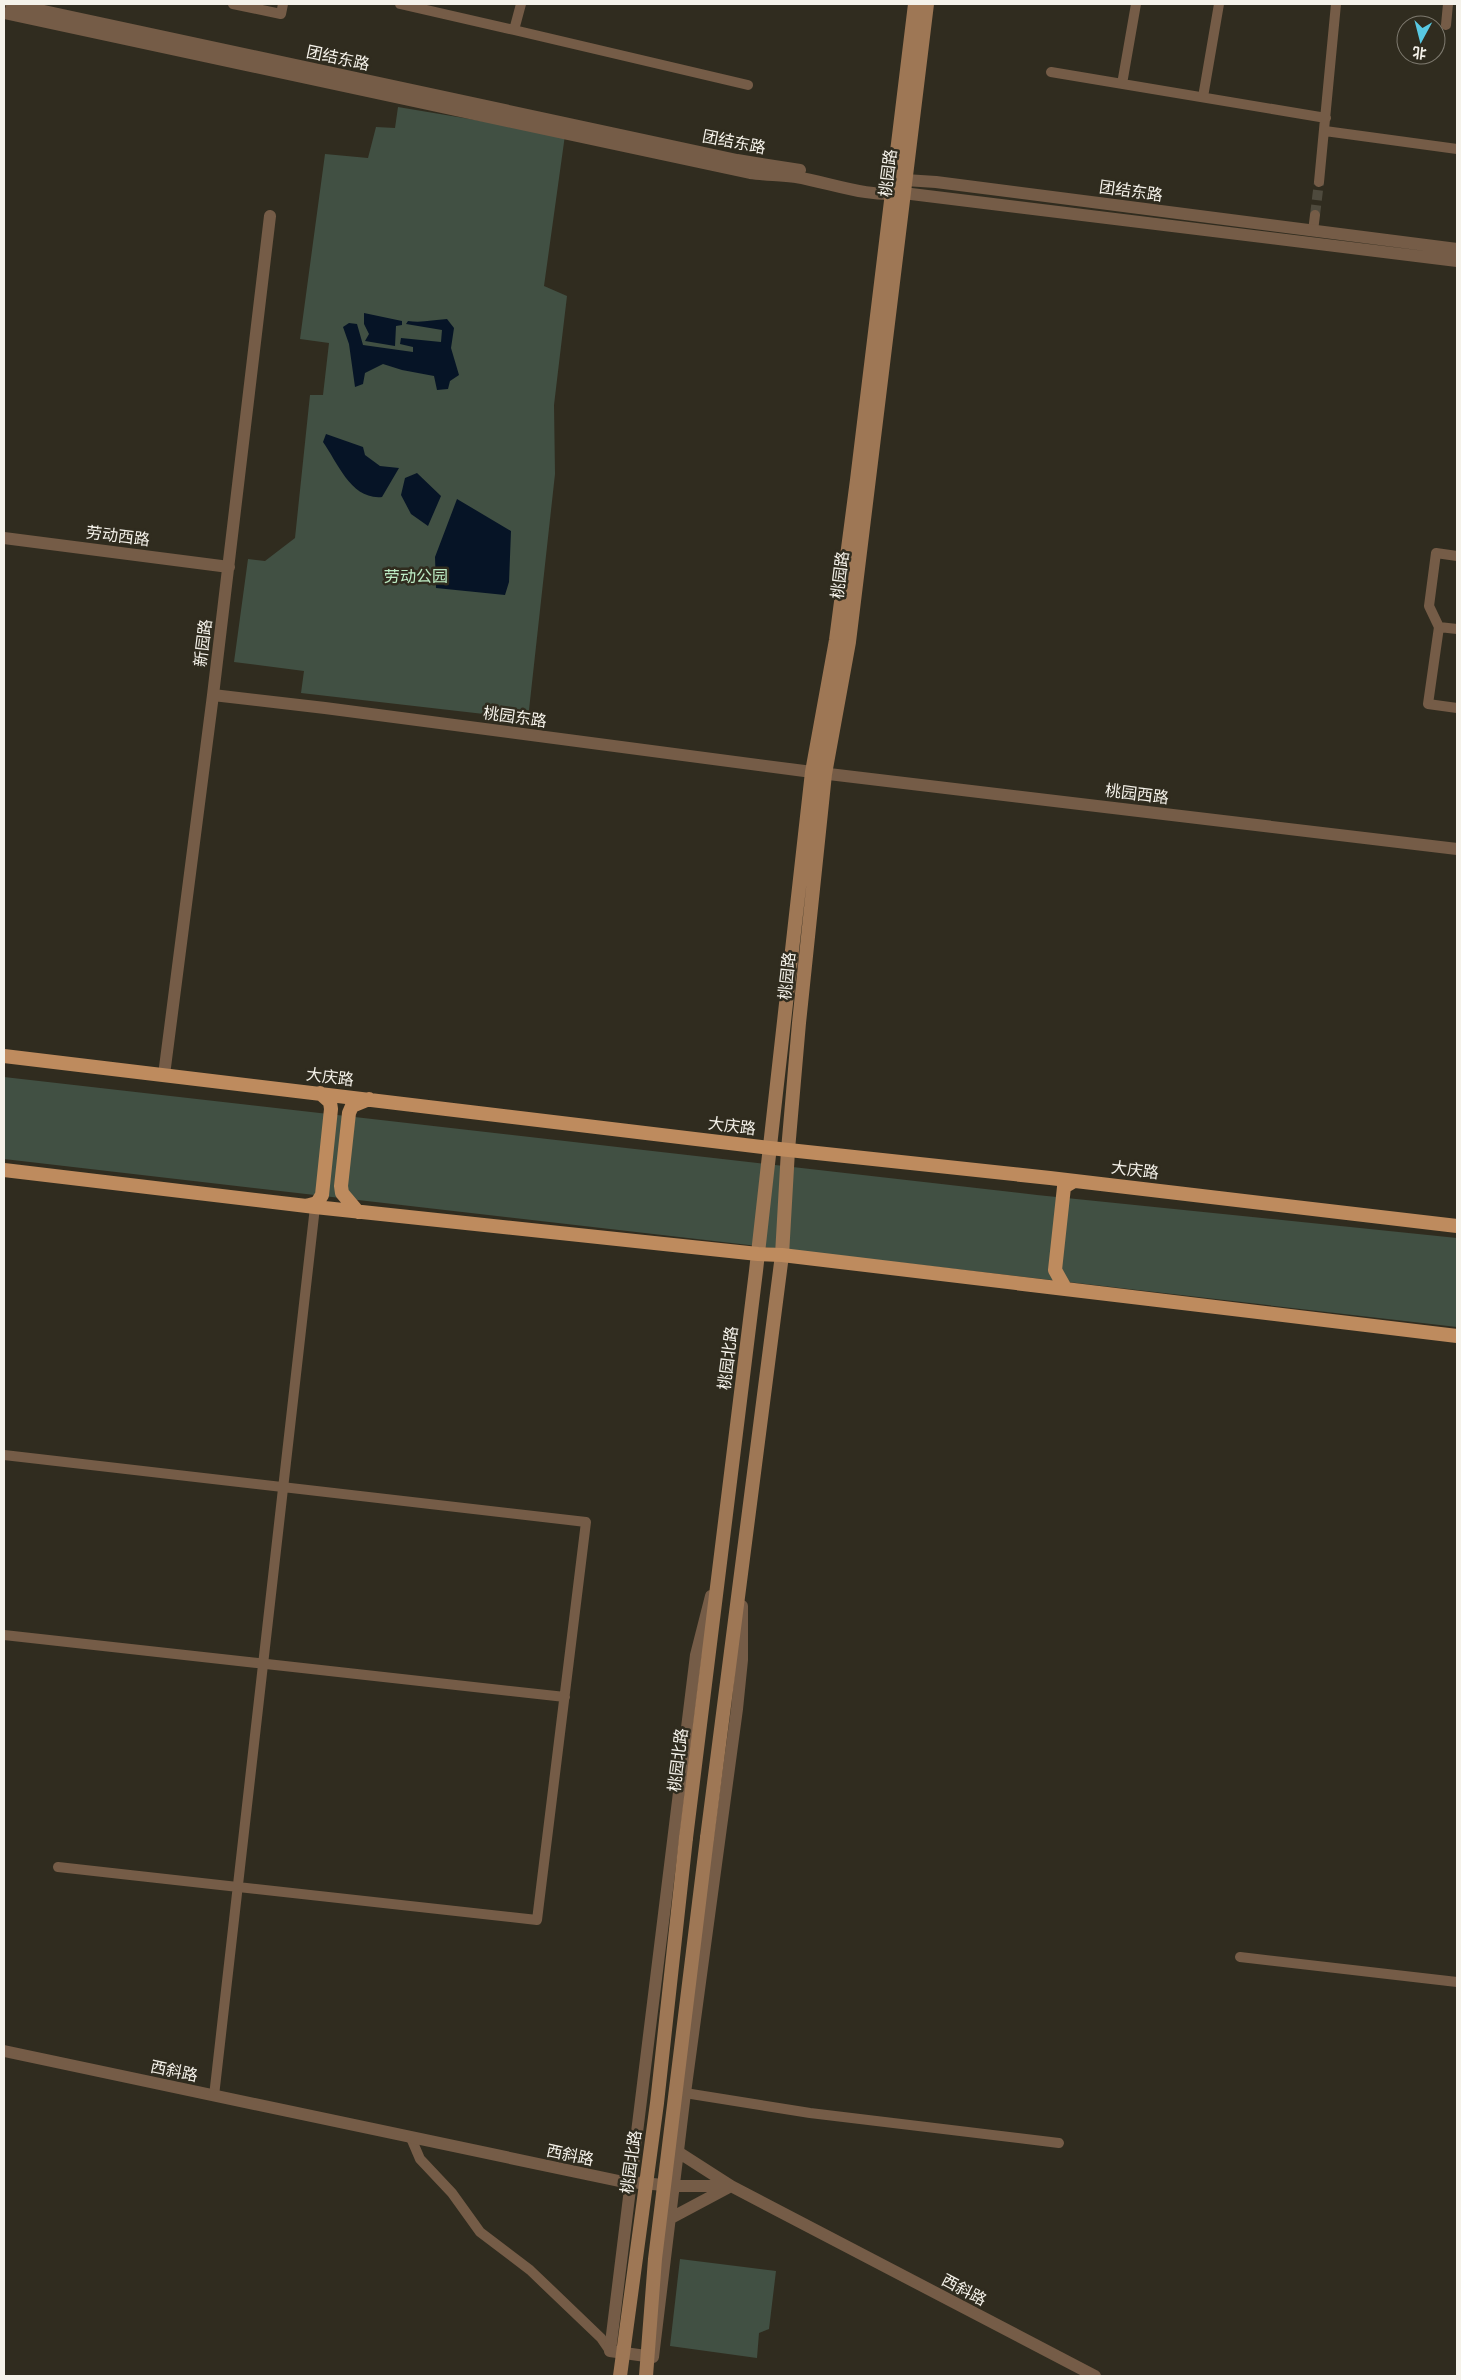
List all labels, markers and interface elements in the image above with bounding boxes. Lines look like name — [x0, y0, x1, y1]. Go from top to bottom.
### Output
north arrow — [1396, 15, 1446, 65]
street label: 团结东路 — [305, 42, 371, 74]
text: 北 — [1411, 43, 1427, 62]
street label: 团结东路 — [701, 127, 767, 157]
street label: 桃园路 — [876, 148, 900, 198]
street label: 团结东路 — [1098, 177, 1164, 205]
street label: 劳动西路 — [85, 523, 151, 549]
street label: 桃园路 — [828, 550, 852, 600]
park label: 劳动公园 — [384, 567, 448, 586]
street label: 新园路 — [191, 618, 215, 668]
street label: 桃园东路 — [482, 703, 548, 731]
street label: 桃园西路 — [1104, 781, 1170, 807]
street label: 桃园路 — [775, 951, 799, 1001]
street label: 大庆路 — [305, 1065, 355, 1089]
street label: 大庆路 — [707, 1114, 757, 1138]
street label: 大庆路 — [1110, 1158, 1160, 1182]
street label: 桃园北路 — [715, 1325, 741, 1391]
street label: 桃园北路 — [665, 1727, 691, 1793]
street label: 西斜路 — [149, 2057, 199, 2085]
street label: 桃园北路 — [617, 2129, 645, 2195]
street label: 西斜路 — [545, 2141, 595, 2169]
street label: 西斜路 — [938, 2270, 990, 2310]

